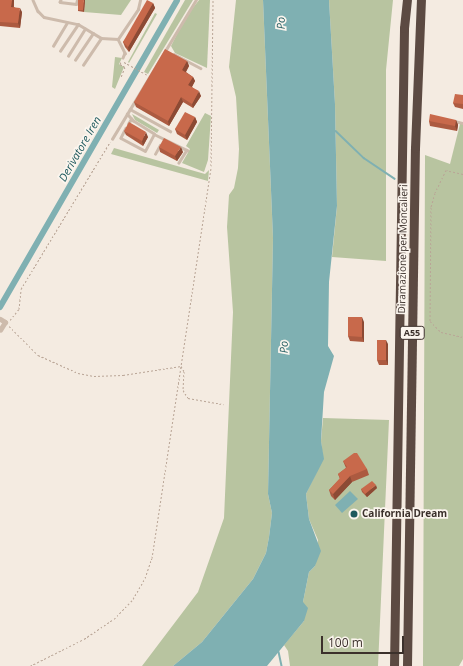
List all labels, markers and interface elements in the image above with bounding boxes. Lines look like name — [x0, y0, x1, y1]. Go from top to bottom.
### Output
water label: Po — [274, 17, 288, 29]
water label: Derivatore Iren — [56, 114, 104, 184]
street label: Diramazione per Moncalieri — [396, 184, 410, 314]
road number: A55 — [399, 326, 425, 340]
water label: Po — [277, 341, 291, 353]
place label: California Dream — [362, 508, 447, 520]
marker: California Dream — [349, 509, 359, 519]
scale bar — [323, 628, 406, 654]
text: 100 m — [328, 634, 363, 651]

